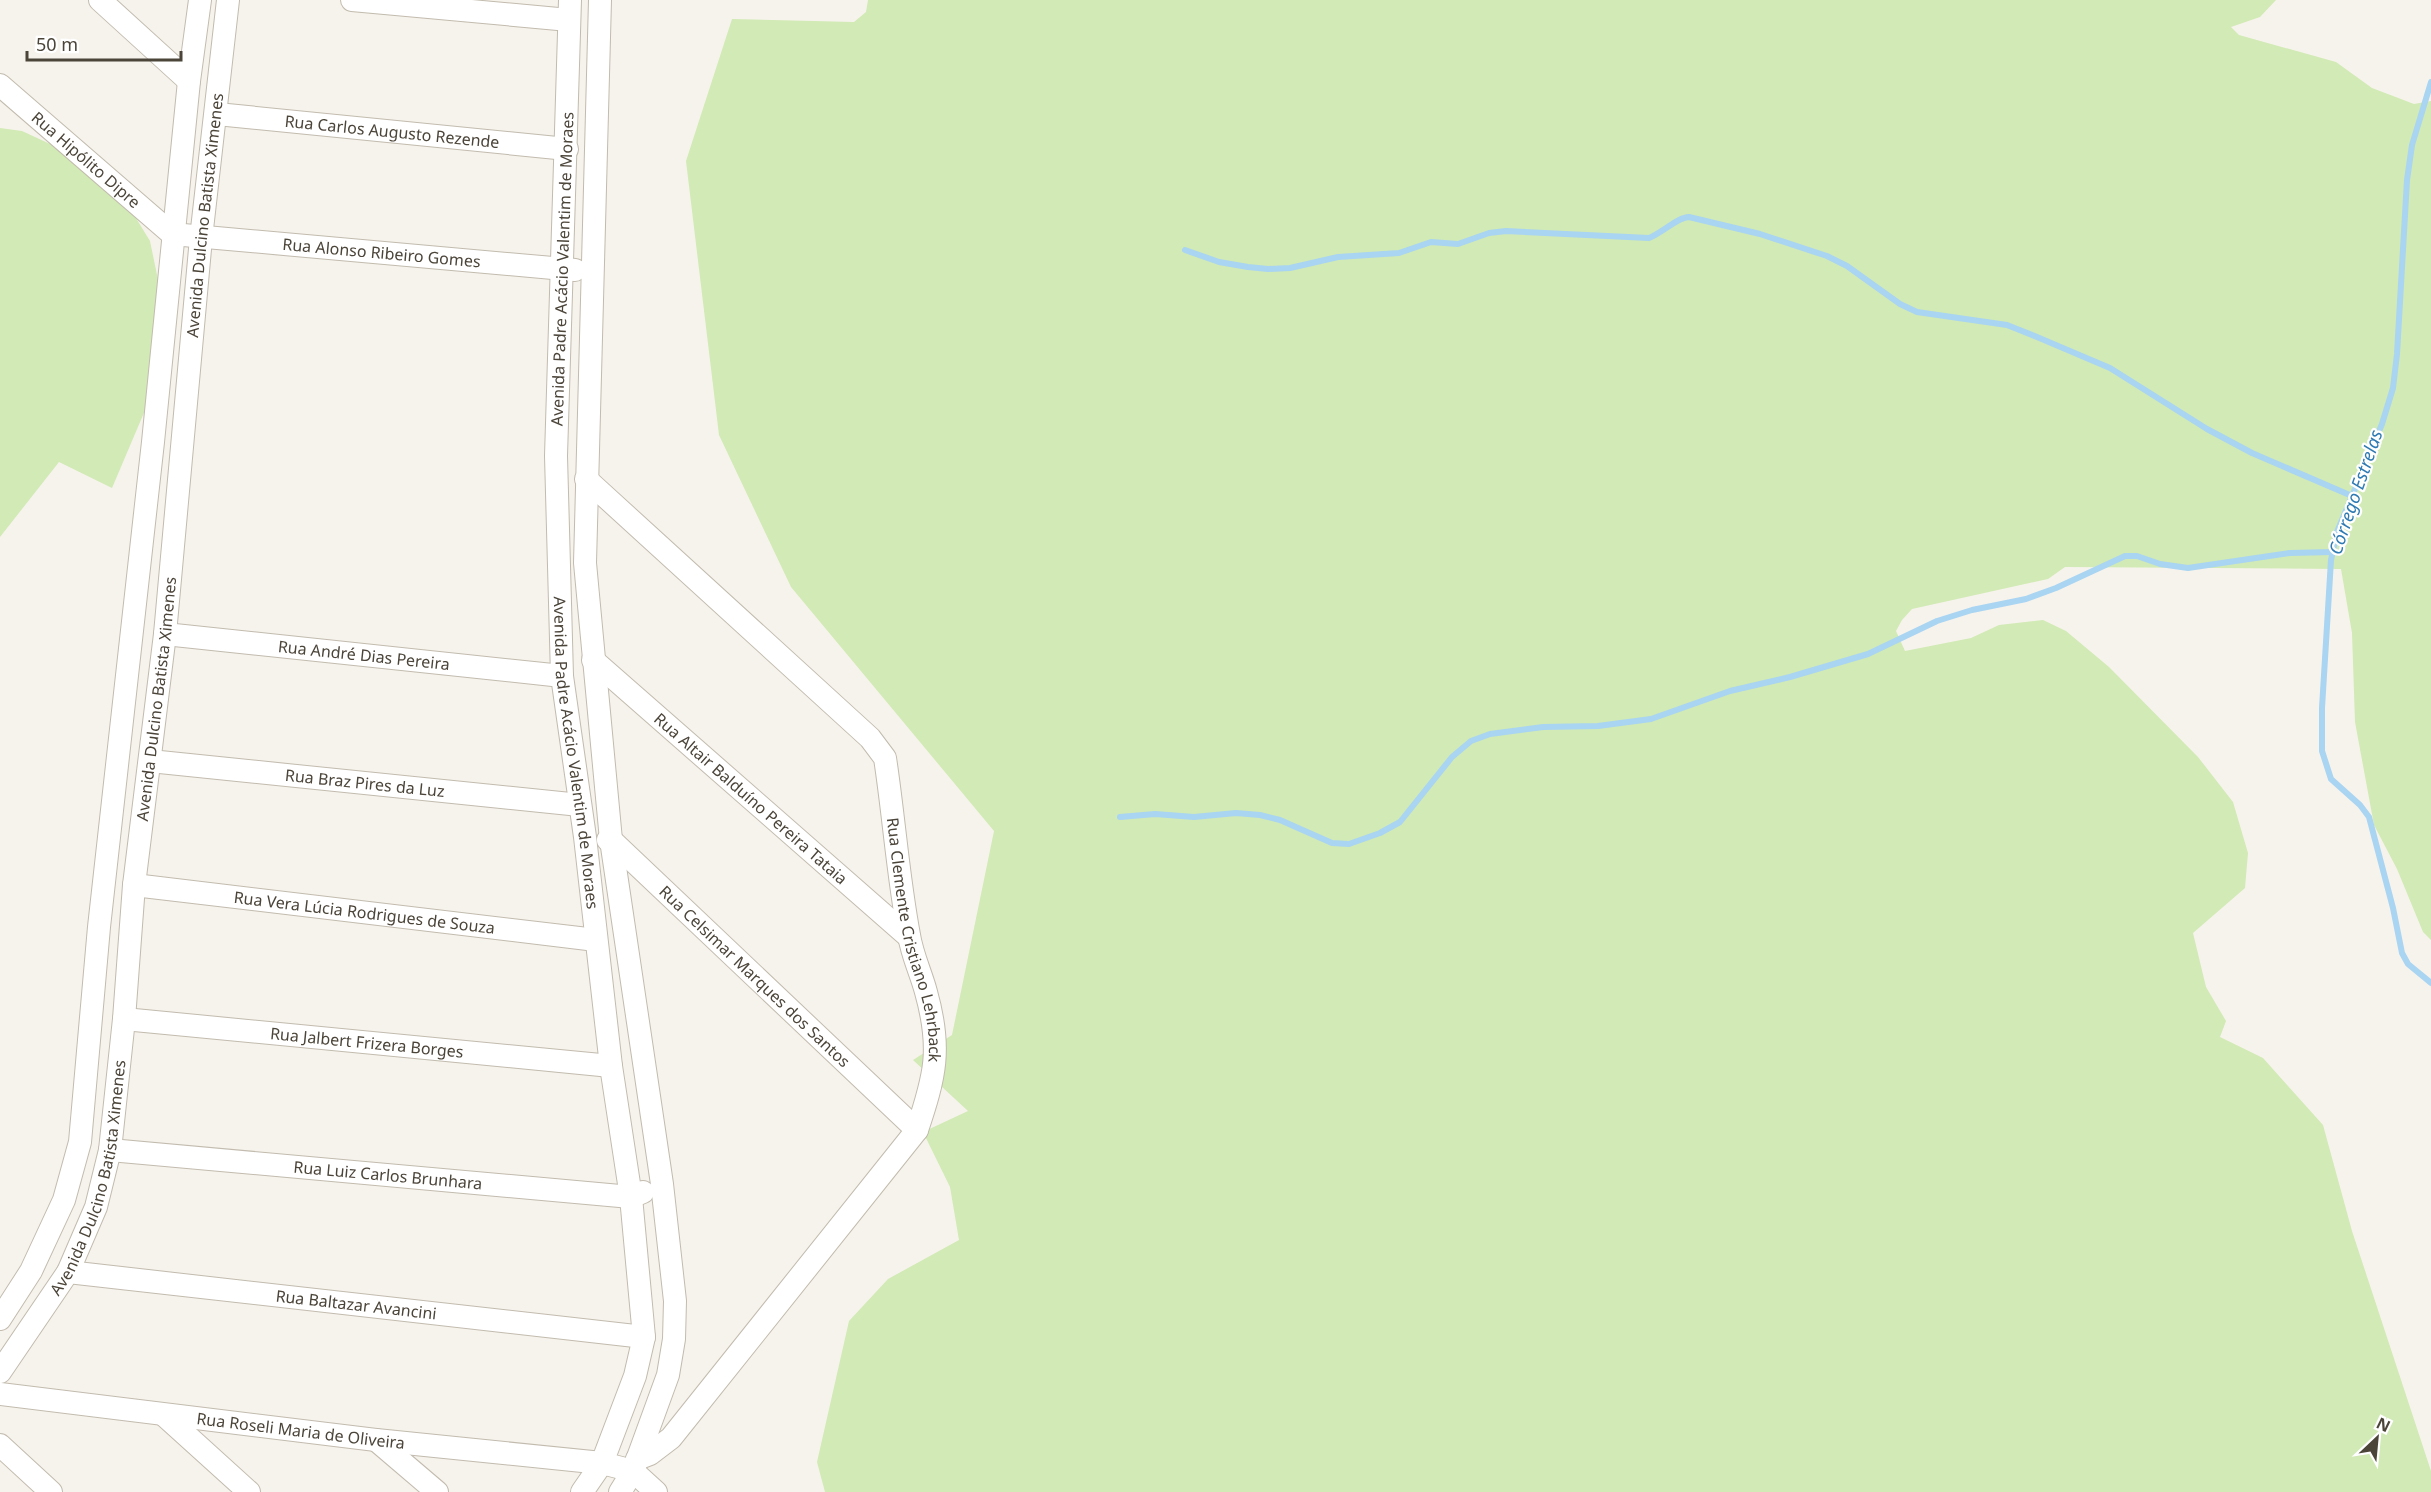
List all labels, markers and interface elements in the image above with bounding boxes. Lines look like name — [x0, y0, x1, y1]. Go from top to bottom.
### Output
scale bar — [27, 24, 182, 62]
text: 50 m — [36, 32, 78, 56]
street label: Avenida Dulcino Batista Ximenes — [181, 92, 228, 339]
street label: Rua Hipólito Dipre — [27, 106, 145, 213]
street label: Rua Carlos Augusto Rezende — [284, 110, 501, 153]
street label: Avenida Padre Acácio Valentim de Moraes — [546, 112, 578, 426]
street label: Rua Alonso Ribeiro Gomes — [282, 233, 482, 273]
water label: Córrego Estrelas — [2322, 426, 2388, 558]
street label: Avenida Dulcino Batista Ximenes — [131, 576, 181, 822]
street label: Avenida Padre Acácio Valentim de Moraes — [549, 596, 604, 910]
street label: Rua André Dias Pereira — [277, 635, 451, 675]
street label: Rua Altair Balduíno Pereira Tataia — [650, 708, 852, 889]
street label: Rua Braz Pires da Luz — [284, 764, 446, 802]
street label: Rua Clemente Cristiano Lehrback — [882, 816, 946, 1063]
street label: Rua Celsimar Marques dos Santos — [654, 880, 855, 1072]
street label: Rua Vera Lúcia Rodrigues de Souza — [233, 886, 496, 939]
street label: Rua Jalbert Frizera Borges — [269, 1022, 465, 1063]
street label: Avenida Dulcino Batista Ximenes — [44, 1059, 131, 1300]
street label: Rua Luiz Carlos Brunhara — [293, 1156, 483, 1195]
street label: Rua Baltazar Avancini — [275, 1285, 438, 1325]
street label: Rua Roseli Maria de Oliveira — [195, 1407, 406, 1454]
north arrow — [2347, 1408, 2407, 1468]
text: N — [2373, 1412, 2394, 1437]

